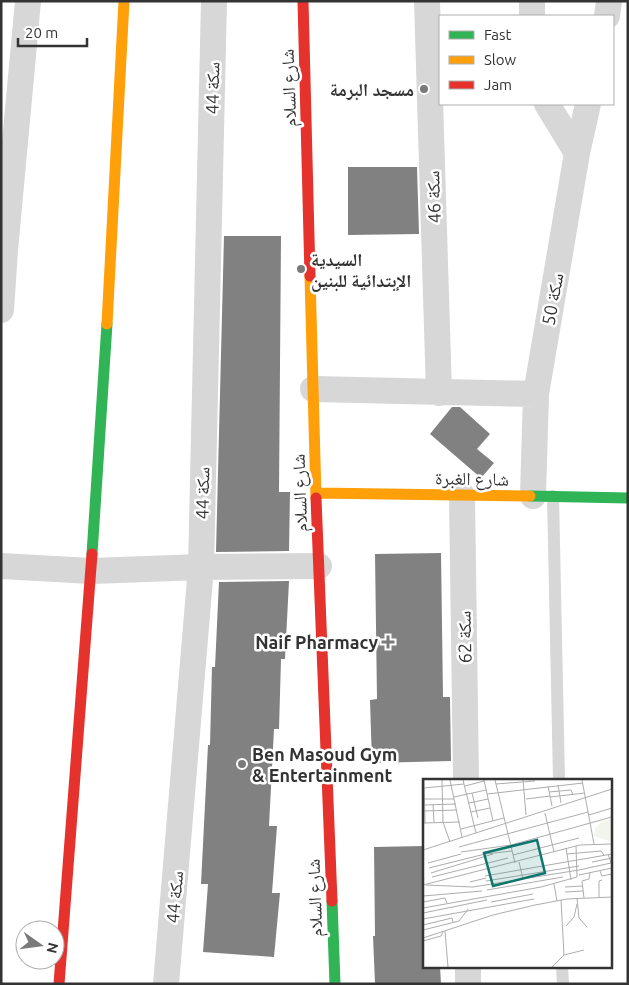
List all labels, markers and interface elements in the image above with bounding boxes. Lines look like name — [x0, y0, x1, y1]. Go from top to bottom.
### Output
scale bar — [18, 15, 86, 47]
legend — [439, 15, 614, 105]
text: 20 m — [25, 24, 58, 41]
text: Fast — [484, 26, 512, 43]
street label: شارع السلام — [277, 48, 302, 127]
text: Slow — [484, 51, 517, 68]
street label: سكة 44 — [202, 61, 222, 115]
text: Jam — [484, 76, 512, 93]
place label: مسجد البرمة — [330, 79, 414, 101]
marker: مسجد البرمة — [418, 83, 430, 95]
street label: سكة 46 — [422, 170, 444, 224]
place label: السيدية الإبتدائية للبنين — [311, 249, 411, 292]
marker: السيدية الإبتدائية للبنين — [295, 263, 307, 275]
street label: سكة 50 — [538, 271, 566, 327]
street label: شارع السلام — [288, 453, 313, 532]
street label: سكة 44 — [192, 466, 212, 520]
street label: شارع الغبرة — [435, 467, 509, 491]
street label: سكة 62 — [454, 610, 474, 664]
place label: Naif Pharmacy — [255, 632, 378, 652]
marker: Naif Pharmacy — [382, 636, 394, 648]
place label: Ben Masoud Gym & Entertainment — [252, 744, 397, 785]
marker: Ben Masoud Gym & Entertainment — [236, 758, 248, 770]
inset map — [423, 779, 612, 968]
street label: شارع السلام — [303, 858, 328, 937]
street label: سكة 44 — [162, 870, 186, 924]
north arrow — [15, 920, 65, 970]
text: N — [44, 941, 62, 955]

